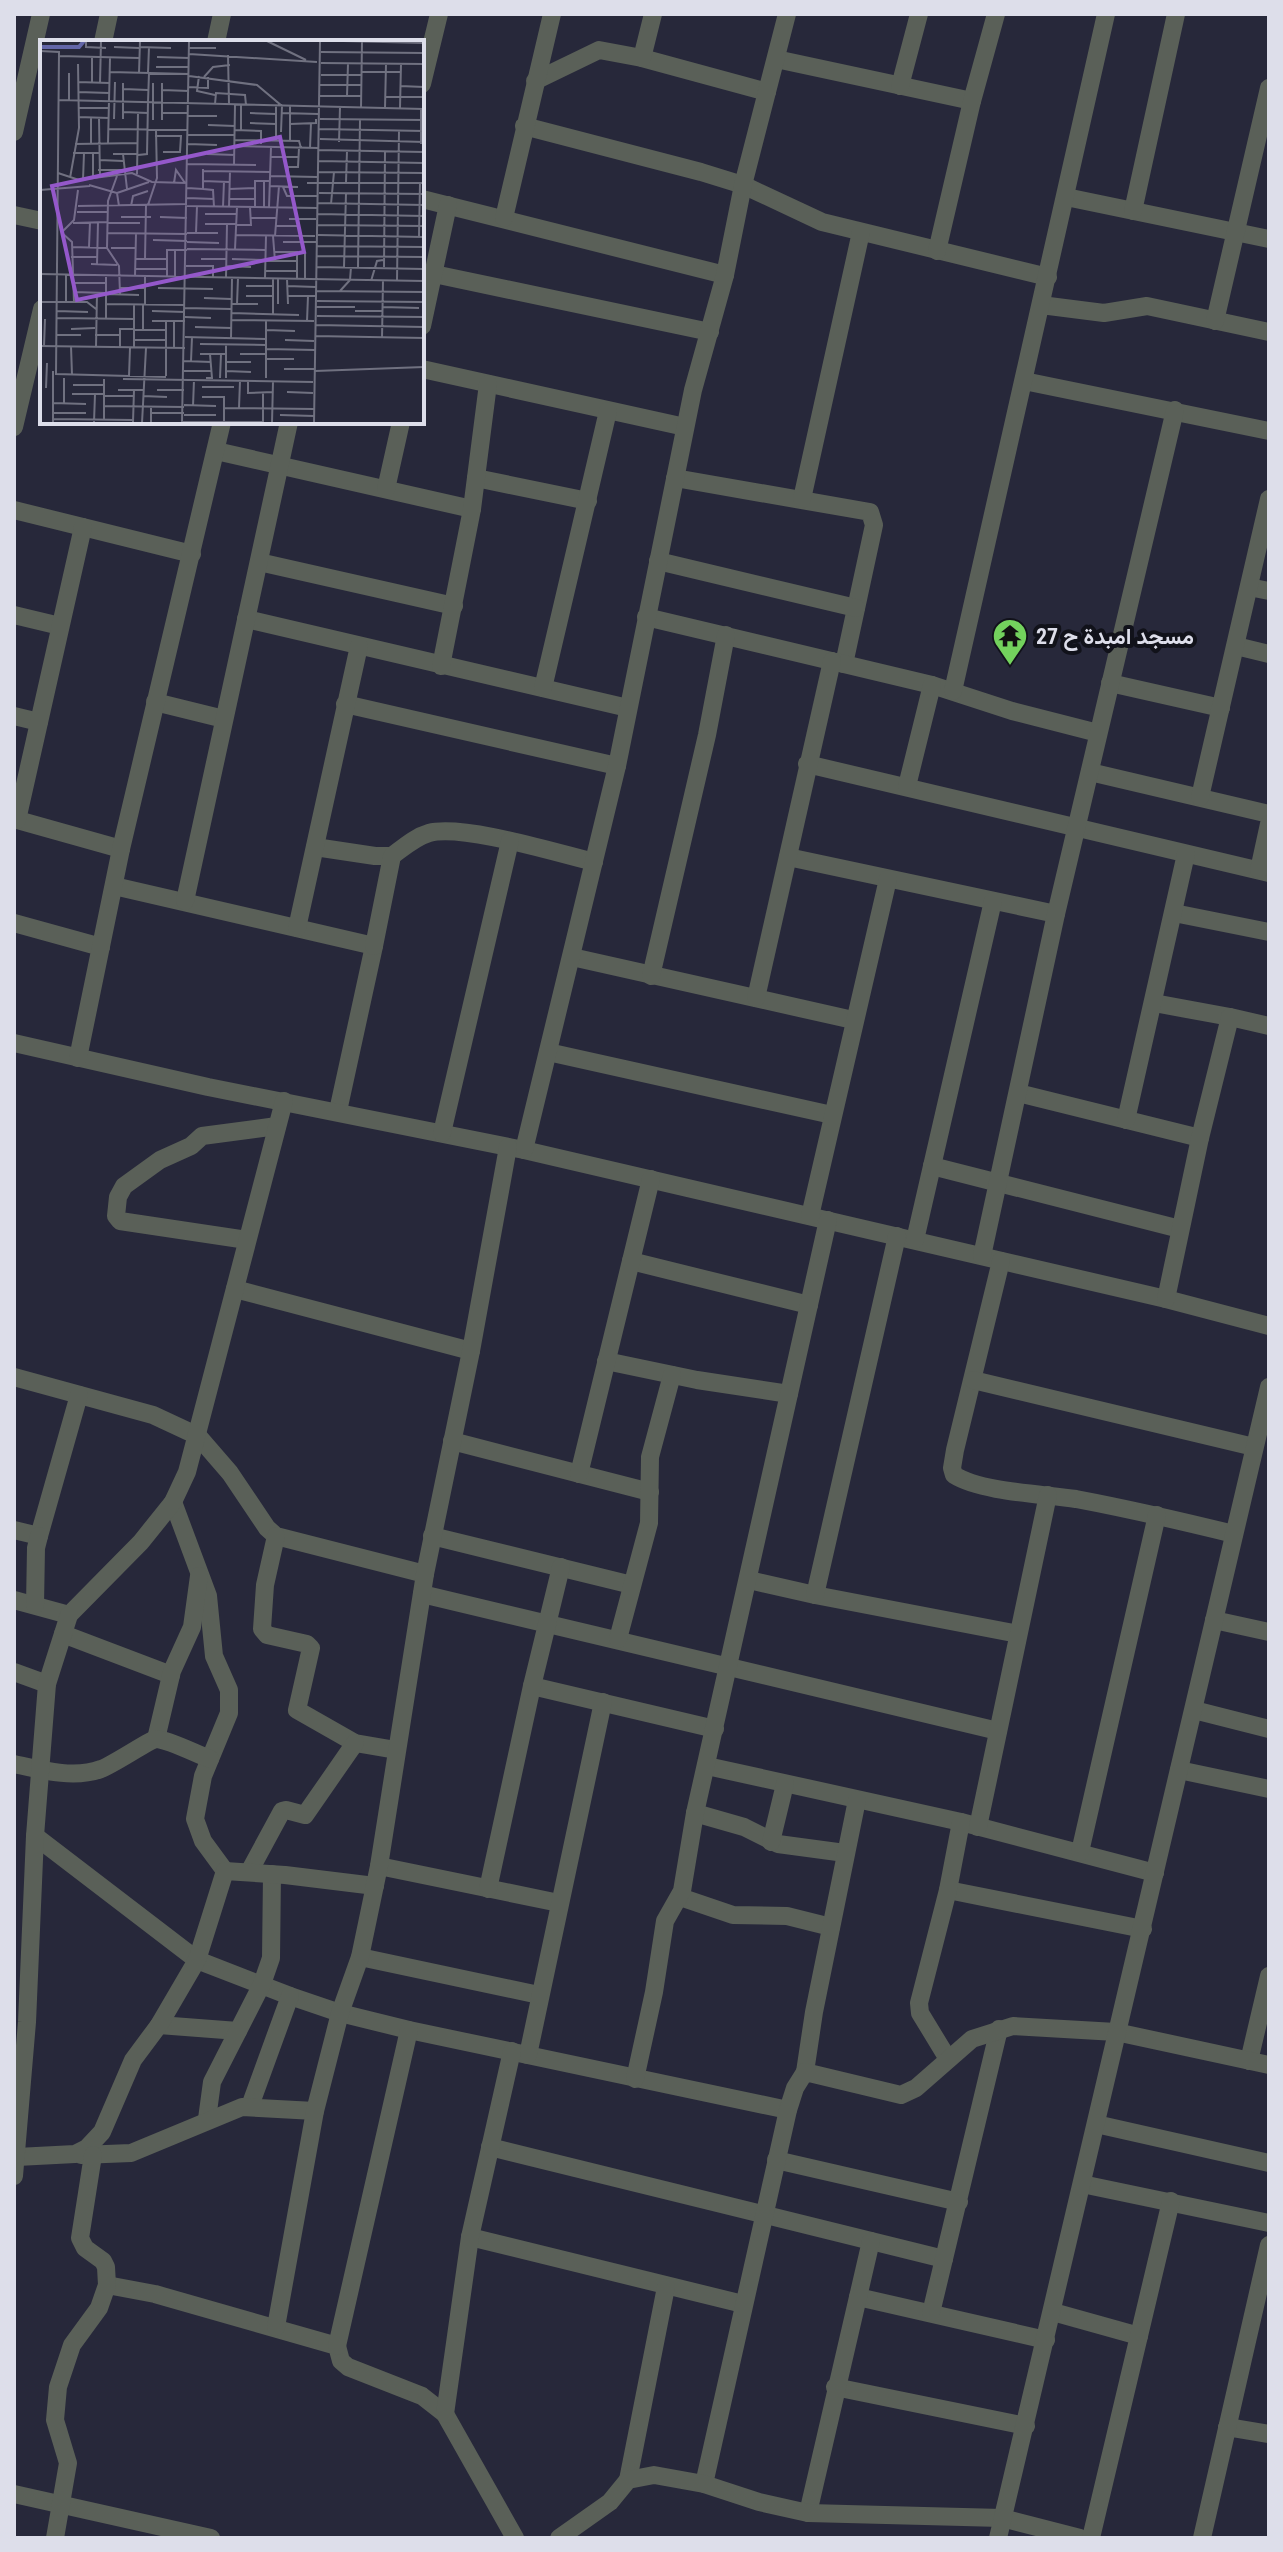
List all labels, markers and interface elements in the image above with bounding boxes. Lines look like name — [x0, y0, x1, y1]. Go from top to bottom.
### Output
inset map — [40, 40, 424, 424]
temple icon: مسجد امبدة ح 27 — [991, 617, 1029, 667]
place label: مسجد امبدة ح 27 — [1036, 624, 1194, 651]

